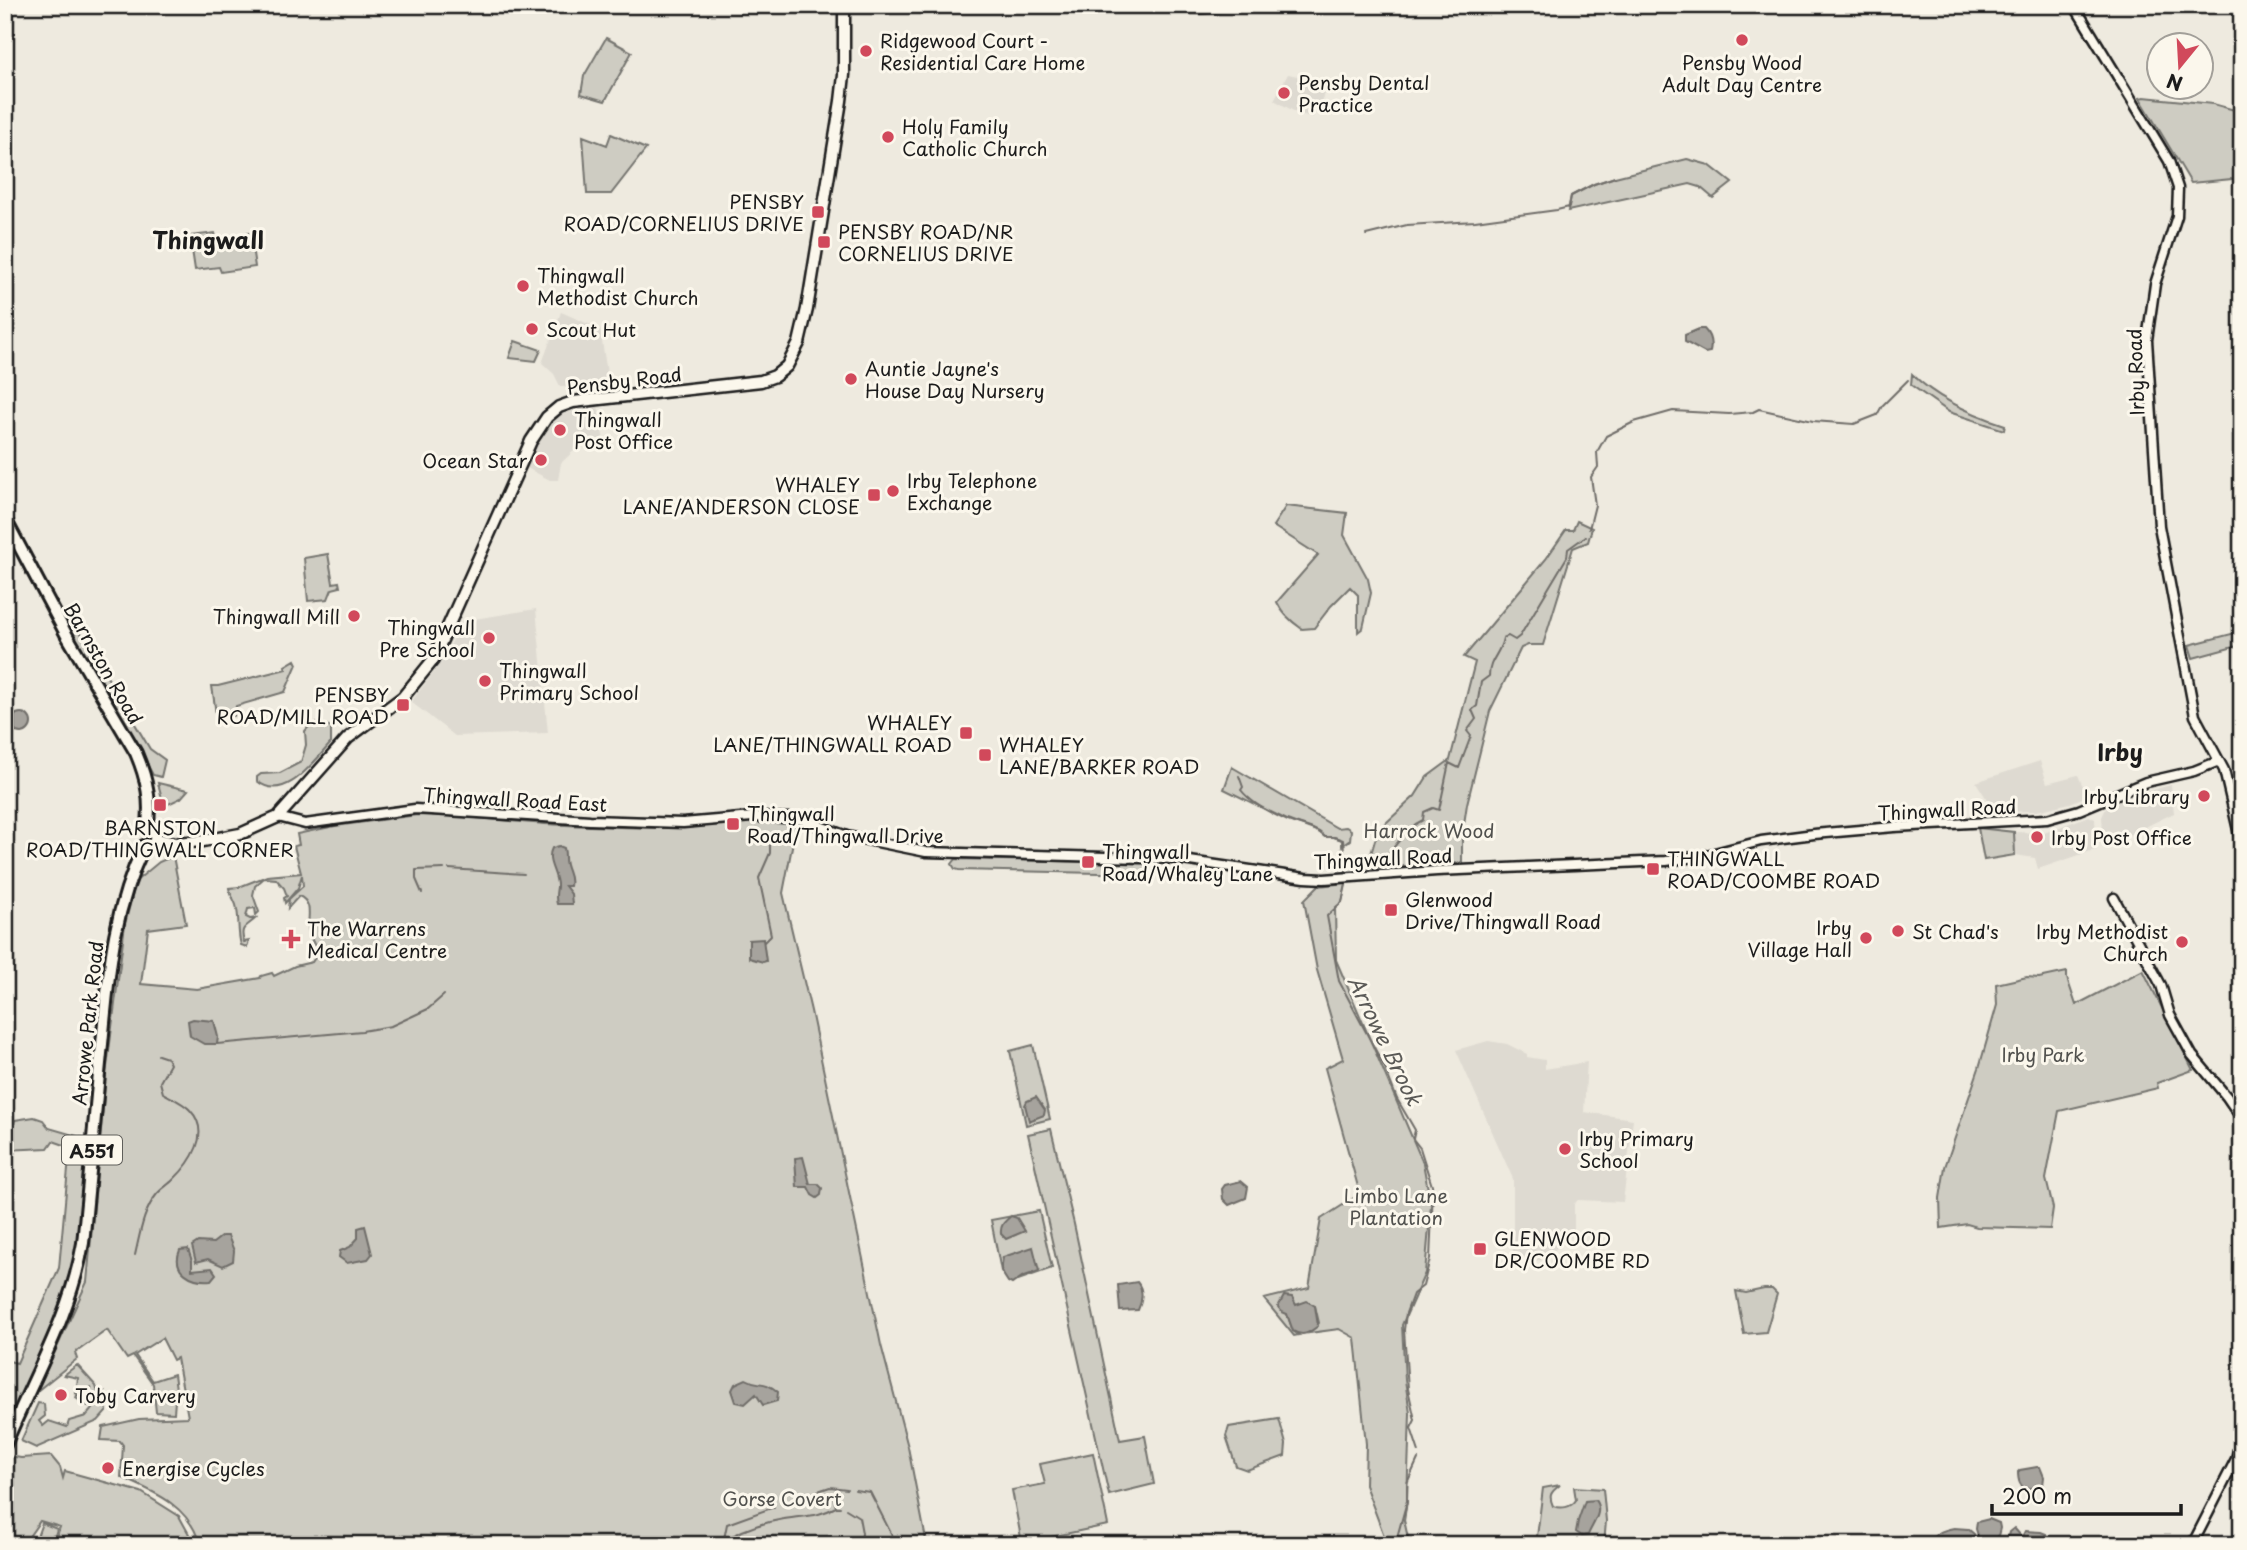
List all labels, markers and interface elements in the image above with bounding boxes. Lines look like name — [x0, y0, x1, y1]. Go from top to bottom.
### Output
place label: Ridgewood Court - Residential Care Home — [880, 26, 1085, 76]
marker: Pensby Wood Adult Day Centre — [1734, 32, 1750, 48]
north arrow — [2146, 32, 2216, 102]
marker: Ridgewood Court - Residential Care Home — [858, 43, 874, 59]
place label: Pensby Wood Adult Day Centre — [1662, 48, 1822, 98]
text: N — [2163, 67, 2186, 99]
place label: Pensby Dental Practice — [1298, 68, 1429, 118]
marker: Pensby Dental Practice — [1276, 85, 1292, 101]
place label: Holy Family Catholic Church — [902, 112, 1047, 162]
marker: Holy Family Catholic Church — [880, 129, 896, 145]
place label: PENSBY ROAD/CORNELIUS DRIVE — [564, 187, 804, 237]
marker: PENSBY ROAD/CORNELIUS DRIVE — [810, 204, 826, 220]
place label: PENSBY ROAD/NR CORNELIUS DRIVE — [838, 217, 1014, 267]
district label: Thingwall — [152, 222, 264, 257]
marker: PENSBY ROAD/NR CORNELIUS DRIVE — [816, 234, 832, 250]
place label: Thingwall Methodist Church — [537, 261, 699, 311]
marker: Thingwall Methodist Church — [515, 278, 531, 294]
place label: Scout Hut — [546, 315, 636, 343]
marker: Scout Hut — [524, 321, 540, 337]
street label: Irby Road — [2119, 328, 2151, 416]
place label: Auntie Jayne's House Day Nursery — [865, 354, 1045, 404]
street label: Pensby Road — [565, 359, 683, 401]
marker: Auntie Jayne's House Day Nursery — [843, 371, 859, 387]
place label: Thingwall Post Office — [574, 405, 673, 455]
marker: Thingwall Post Office — [552, 422, 568, 438]
place label: Ocean Star — [422, 446, 527, 474]
marker: Ocean Star — [533, 452, 549, 468]
place label: Irby Telephone Exchange — [907, 466, 1037, 516]
place label: WHALEY LANE/ANDERSON CLOSE — [623, 470, 860, 520]
marker: Irby Telephone Exchange — [885, 483, 901, 499]
marker: WHALEY LANE/ANDERSON CLOSE — [866, 487, 882, 503]
street label: Barnston Road — [58, 597, 150, 729]
place label: Thingwall Mill — [213, 602, 340, 630]
marker: Thingwall Mill — [346, 608, 362, 624]
place label: Thingwall Pre School — [379, 613, 475, 663]
marker: Thingwall Pre School — [481, 630, 497, 646]
place label: Thingwall Primary School — [499, 656, 639, 706]
marker: Thingwall Primary School — [477, 673, 493, 689]
place label: PENSBY ROAD/MILL ROAD — [217, 680, 389, 730]
marker: PENSBY ROAD/MILL ROAD — [395, 697, 411, 713]
place label: WHALEY LANE/THINGWALL ROAD — [713, 708, 952, 758]
marker: WHALEY LANE/THINGWALL ROAD — [958, 725, 974, 741]
place label: WHALEY LANE/BARKER ROAD — [999, 730, 1199, 780]
district label: Irby — [2097, 734, 2143, 769]
marker: WHALEY LANE/BARKER ROAD — [977, 747, 993, 763]
street label: Thingwall Road East — [422, 780, 608, 818]
place label: Irby Library — [2083, 782, 2190, 810]
marker: Irby Library — [2196, 788, 2212, 804]
street label: Thingwall Road — [1877, 791, 2017, 827]
marker: BARNSTON ROAD/THINGWALL CORNER — [152, 797, 168, 813]
place label: Thingwall Road/Thingwall Drive — [747, 799, 944, 849]
place label: BARNSTON ROAD/THINGWALL CORNER — [26, 813, 294, 863]
marker: Thingwall Road/Thingwall Drive — [725, 816, 741, 832]
park label: Harrock Wood — [1364, 816, 1494, 844]
place label: Irby Post Office — [2051, 823, 2192, 851]
marker: Irby Post Office — [2029, 829, 2045, 845]
place label: Thingwall Road/Whaley Lane — [1102, 837, 1273, 887]
street label: Thingwall Road — [1313, 840, 1453, 876]
place label: THINGWALL ROAD/COOMBE ROAD — [1667, 844, 1880, 894]
marker: Thingwall Road/Whaley Lane — [1080, 854, 1096, 870]
marker: THINGWALL ROAD/COOMBE ROAD — [1645, 861, 1661, 877]
place label: Glenwood Drive/Thingwall Road — [1405, 885, 1601, 935]
marker: Glenwood Drive/Thingwall Road — [1383, 902, 1399, 918]
place label: Irby Village Hall — [1748, 913, 1852, 963]
place label: The Warrens Medical Centre — [307, 914, 447, 964]
place label: St Chad's — [1912, 917, 1999, 945]
place label: Irby Methodist Church — [2036, 917, 2168, 967]
marker: St Chad's — [1890, 923, 1906, 939]
marker: The Warrens Medical Centre — [281, 929, 301, 949]
marker: Irby Village Hall — [1858, 930, 1874, 946]
marker: Irby Methodist Church — [2174, 934, 2190, 950]
street label: Arrowe Park Road — [64, 939, 110, 1107]
water label: Arrowe Brook — [1341, 970, 1432, 1111]
park label: Irby Park — [2001, 1040, 2085, 1068]
place label: Irby Primary School — [1579, 1124, 1694, 1174]
road number: A551 — [62, 1135, 122, 1164]
marker: Irby Primary School — [1557, 1141, 1573, 1157]
park label: Limbo Lane Plantation — [1344, 1181, 1448, 1231]
place label: GLENWOOD DR/COOMBE RD — [1494, 1224, 1650, 1274]
marker: GLENWOOD DR/COOMBE RD — [1472, 1241, 1488, 1257]
place label: Toby Carvery — [75, 1381, 196, 1409]
marker: Toby Carvery — [53, 1387, 69, 1403]
place label: Energise Cycles — [122, 1454, 265, 1482]
marker: Energise Cycles — [100, 1460, 116, 1476]
scale bar — [1992, 1473, 2180, 1517]
text: 200 m — [2002, 1479, 2072, 1511]
park label: Gorse Covert — [722, 1484, 842, 1512]

